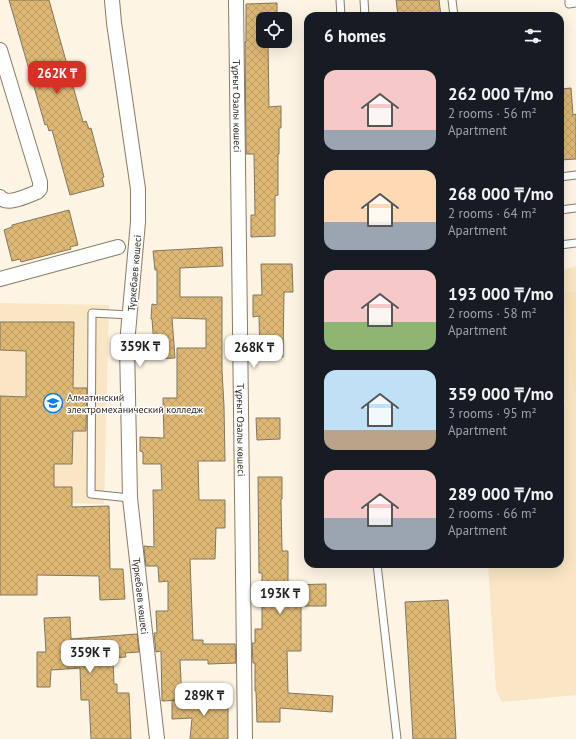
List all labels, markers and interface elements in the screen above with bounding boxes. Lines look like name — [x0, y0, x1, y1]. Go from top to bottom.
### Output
map controls — [256, 12, 292, 48]
button: locate — [256, 12, 292, 48]
text: 6 homes — [324, 25, 386, 47]
icon: filters — [522, 25, 544, 47]
street label: Тұрғыт Озалы көшесі — [230, 60, 244, 152]
pin: 262K ₸ — [24, 61, 90, 95]
text: 262K ₸ — [37, 65, 77, 82]
text: 262 000 ₸/mo — [448, 83, 553, 105]
icon: home — [356, 86, 404, 134]
text: 2 rooms · 56 m² — [448, 105, 537, 122]
text: Apartment — [448, 122, 507, 139]
text: 268 000 ₸/mo — [448, 183, 553, 205]
icon: home — [356, 186, 404, 234]
text: 2 rooms · 64 m² — [448, 205, 537, 222]
text: Apartment — [448, 222, 507, 239]
street label: Түркебаев көшесі — [125, 234, 144, 312]
text: 193 000 ₸/mo — [448, 283, 553, 305]
icon: home — [356, 286, 404, 334]
text: 2 rooms · 58 m² — [448, 305, 537, 322]
text: Apartment — [448, 322, 507, 339]
pin: 359K ₸ — [107, 334, 173, 368]
pin: 268K ₸ — [221, 335, 287, 369]
text: 359K ₸ — [120, 338, 160, 355]
text: 268K ₸ — [234, 339, 274, 356]
text: 359 000 ₸/mo — [448, 383, 553, 405]
street label: Тұрғыт Озалы көшесі — [234, 384, 248, 476]
icon: home — [356, 386, 404, 434]
place label: Алматинский электромеханический колледж — [67, 391, 204, 416]
school or university icon: Алматинский электромеханический колледж — [42, 392, 64, 414]
text: 3 rooms · 95 m² — [448, 405, 537, 422]
text: Apartment — [448, 422, 507, 439]
text: 289 000 ₸/mo — [448, 483, 553, 505]
icon: home — [356, 486, 404, 534]
text: 2 rooms · 66 m² — [448, 505, 537, 522]
text: Apartment — [448, 522, 507, 539]
street label: Түркебаев көшесі — [130, 557, 151, 635]
pin: 193K ₸ — [247, 581, 313, 615]
text: 193K ₸ — [260, 585, 300, 602]
pin: 359K ₸ — [57, 640, 123, 674]
text: 359K ₸ — [70, 644, 110, 661]
pin: 289K ₸ — [171, 683, 237, 717]
text: 289K ₸ — [184, 687, 224, 704]

